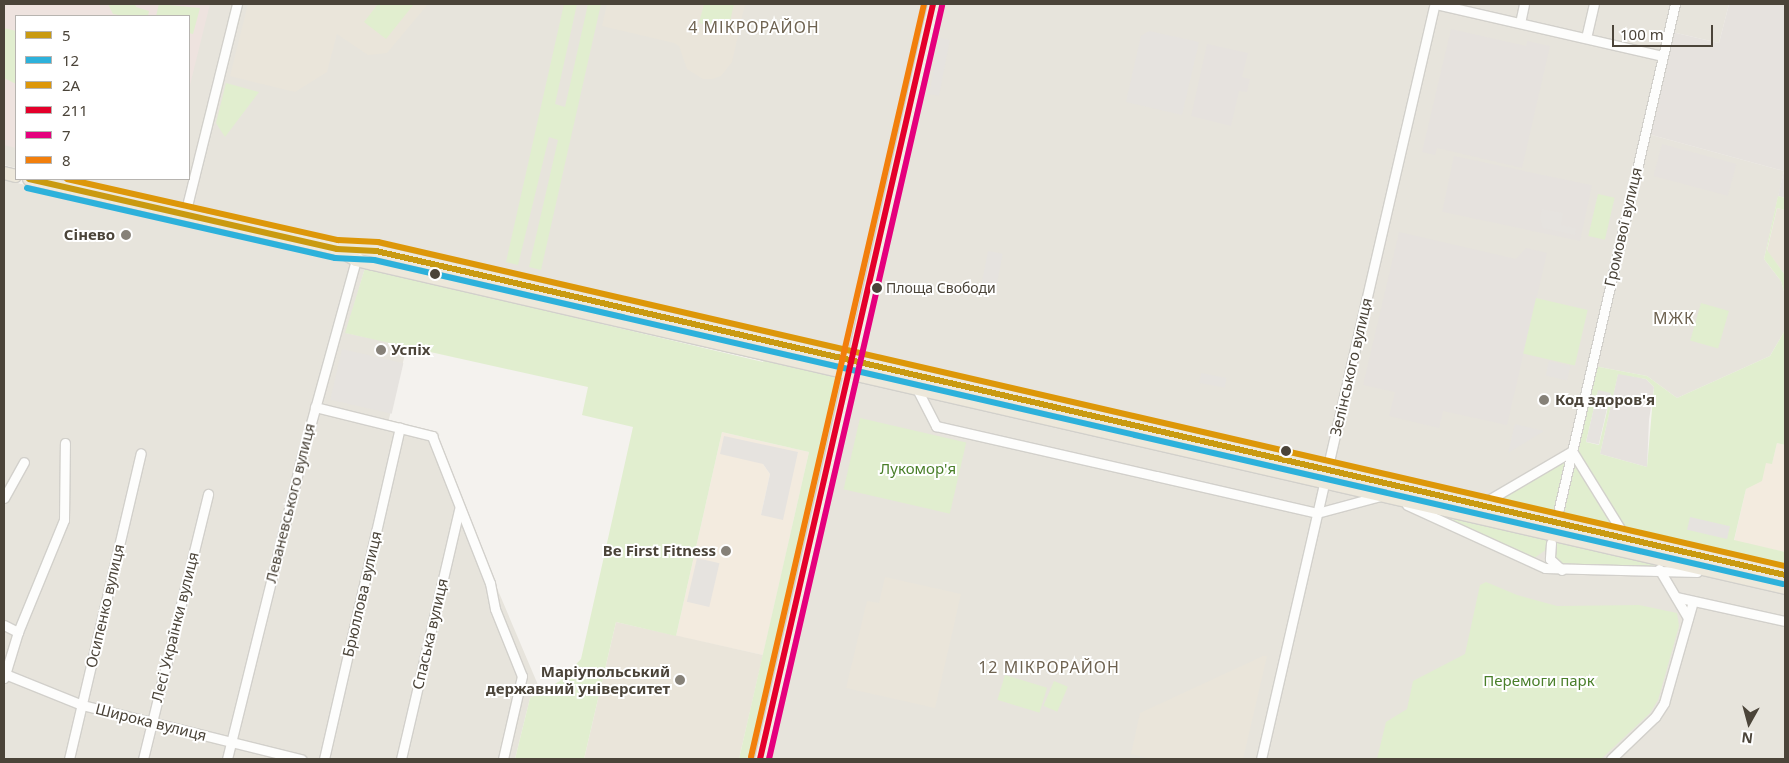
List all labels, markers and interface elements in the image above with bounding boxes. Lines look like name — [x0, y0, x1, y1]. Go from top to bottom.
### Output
legend — [15, 15, 190, 180]
scale bar — [1614, 15, 1715, 47]
district label: 4 МІКРОРАЙОН — [687, 17, 821, 37]
text: 100 m — [1620, 24, 1664, 44]
text: 5 — [62, 25, 71, 45]
text: 12 — [62, 50, 79, 70]
text: 2А — [62, 75, 80, 95]
text: 211 — [62, 100, 88, 120]
text: 7 — [62, 125, 71, 145]
text: 8 — [62, 150, 71, 170]
street label: Громової вулиця — [1601, 166, 1645, 288]
place label: Сінево — [64, 226, 115, 244]
marker: Сінево — [119, 228, 133, 242]
unlabelled marker — [430, 269, 440, 279]
place label: Площа Свободи — [886, 280, 996, 296]
marker: Площа Свободи — [872, 283, 882, 293]
street label: Зелінського вулиця — [1326, 296, 1376, 438]
district label: МЖК — [1653, 308, 1695, 328]
place label: Успіх — [391, 341, 430, 359]
marker: Успіх — [375, 344, 387, 356]
place label: Код здоров'я — [1555, 391, 1655, 409]
marker: Код здоров'я — [1537, 393, 1551, 407]
street label: Леваневського вулиця — [261, 421, 319, 585]
unlabelled marker — [1281, 446, 1291, 456]
park label: Лукомор'я — [880, 460, 956, 478]
street label: Брюллова вулиця — [339, 529, 385, 659]
street label: Осипенко вулиця — [82, 542, 128, 670]
place label: Be First Fitness — [603, 542, 716, 560]
marker: Be First Fitness — [720, 545, 732, 557]
street label: Лесі Українки вулиця — [148, 550, 202, 704]
street label: Спаська вулиця — [408, 577, 452, 691]
district label: 12 МІКРОРАЙОН — [977, 657, 1121, 677]
place label: Маріупольський державний університет — [486, 662, 670, 697]
park label: Перемоги парк — [1483, 672, 1595, 690]
marker: Маріупольський державний університет — [674, 674, 686, 686]
north arrow — [1724, 698, 1774, 748]
street label: Широка вулиця — [94, 699, 208, 745]
text: N — [1740, 728, 1754, 749]

